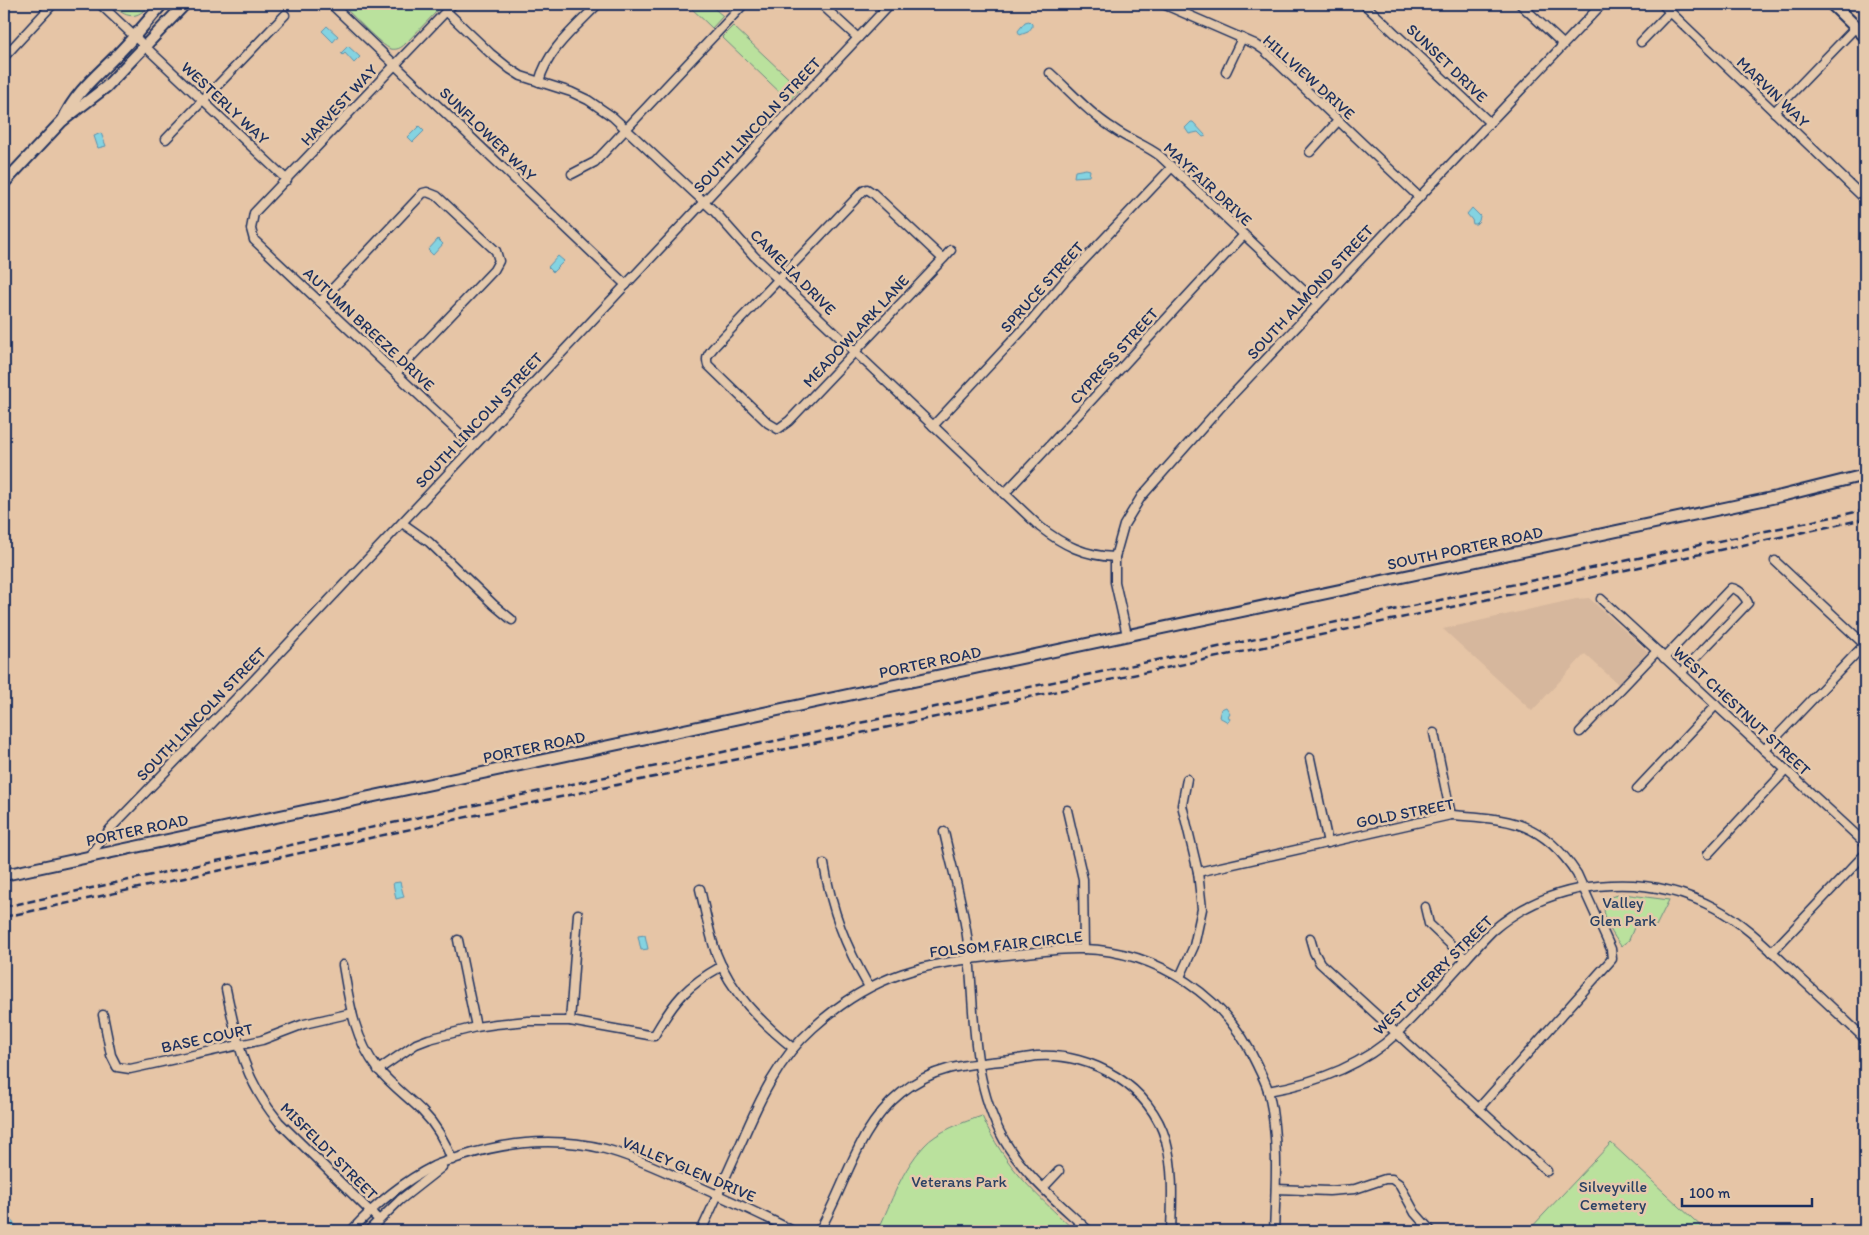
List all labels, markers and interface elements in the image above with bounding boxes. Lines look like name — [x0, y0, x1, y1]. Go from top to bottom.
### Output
street label: SUNSET DRIVE — [1403, 20, 1492, 106]
street label: HILLVIEW DRIVE — [1259, 31, 1359, 123]
street label: SOUTH LINCOLN STREET — [689, 53, 825, 197]
street label: MARVIN WAY — [1733, 53, 1813, 131]
street label: WESTERLY WAY — [177, 58, 273, 148]
street label: HARVEST WAY — [297, 60, 381, 150]
street label: SUNFLOWER WAY — [436, 83, 540, 185]
street label: MAYFAIR DRIVE — [1160, 138, 1256, 230]
street label: SOUTH ALMOND STREET — [1243, 221, 1377, 363]
street label: CAMELIA DRIVE — [746, 225, 840, 319]
street label: SPRUCE STREET — [996, 238, 1088, 336]
street label: AUTUMN BREEZE DRIVE — [300, 263, 438, 395]
street label: MEADOWLARK LANE — [799, 271, 913, 391]
street label: CYPRESS STREET — [1066, 304, 1162, 408]
street label: SOUTH LINCOLN STREET — [411, 348, 547, 492]
street label: SOUTH PORTER ROAD — [1385, 522, 1545, 574]
street label: PORTER ROAD — [877, 642, 983, 682]
street label: WEST CHESTNUT STREET — [1669, 642, 1815, 780]
street label: SOUTH LINCOLN STREET — [132, 643, 270, 785]
street label: PORTER ROAD — [481, 727, 587, 767]
street label: GOLD STREET — [1354, 794, 1456, 832]
street label: PORTER ROAD — [84, 810, 190, 850]
park label: Valley Glen Park — [1590, 893, 1657, 930]
street label: WEST CHERRY STREET — [1369, 911, 1497, 1039]
street label: FOLSOM FAIR CIRCLE — [928, 926, 1084, 961]
street label: BASE COURT — [159, 1019, 255, 1057]
street label: MISFELDT STREET — [276, 1098, 382, 1204]
street label: VALLEY GLEN DRIVE — [619, 1132, 759, 1206]
park label: Veterans Park — [911, 1172, 1007, 1191]
scale bar — [1682, 1175, 1812, 1207]
park label: Silveyville Cemetery — [1579, 1177, 1647, 1214]
text: 100 m — [1689, 1184, 1731, 1202]

